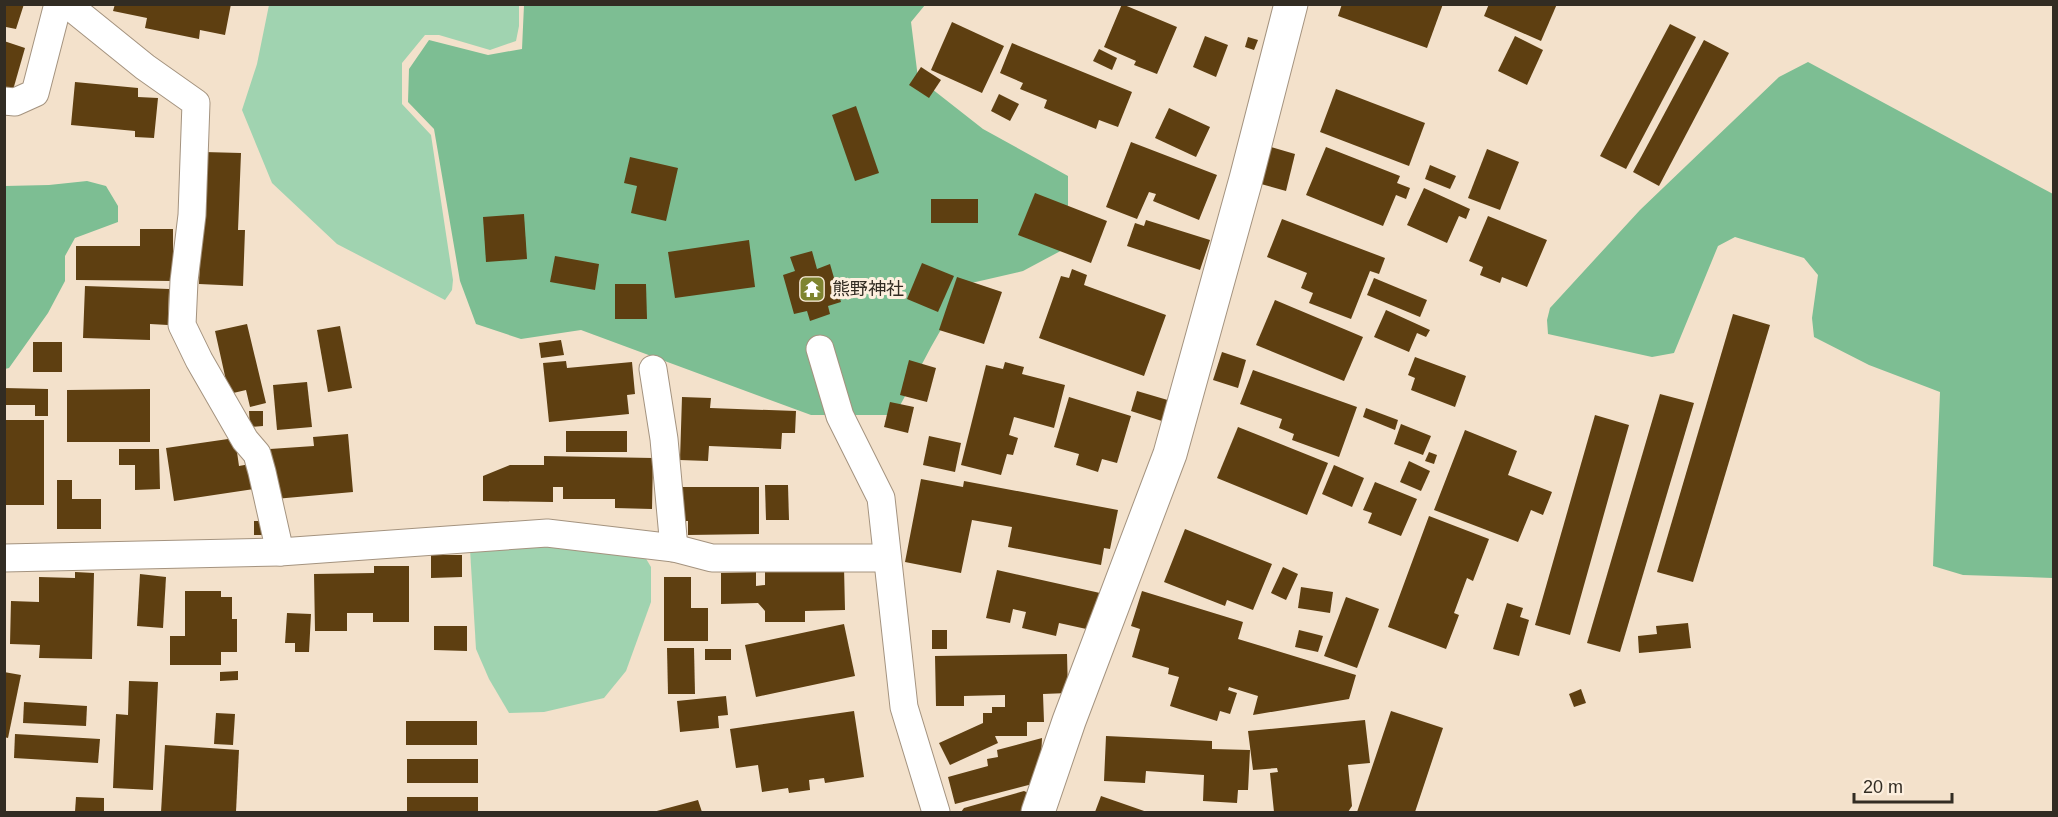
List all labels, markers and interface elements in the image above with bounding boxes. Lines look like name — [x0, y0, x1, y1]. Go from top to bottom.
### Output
temple icon: 熊野神社 — [797, 274, 827, 304]
place label: 熊野神社 — [832, 279, 904, 299]
scale bar — [1854, 766, 1952, 804]
text: 20 m — [1863, 777, 1903, 797]

